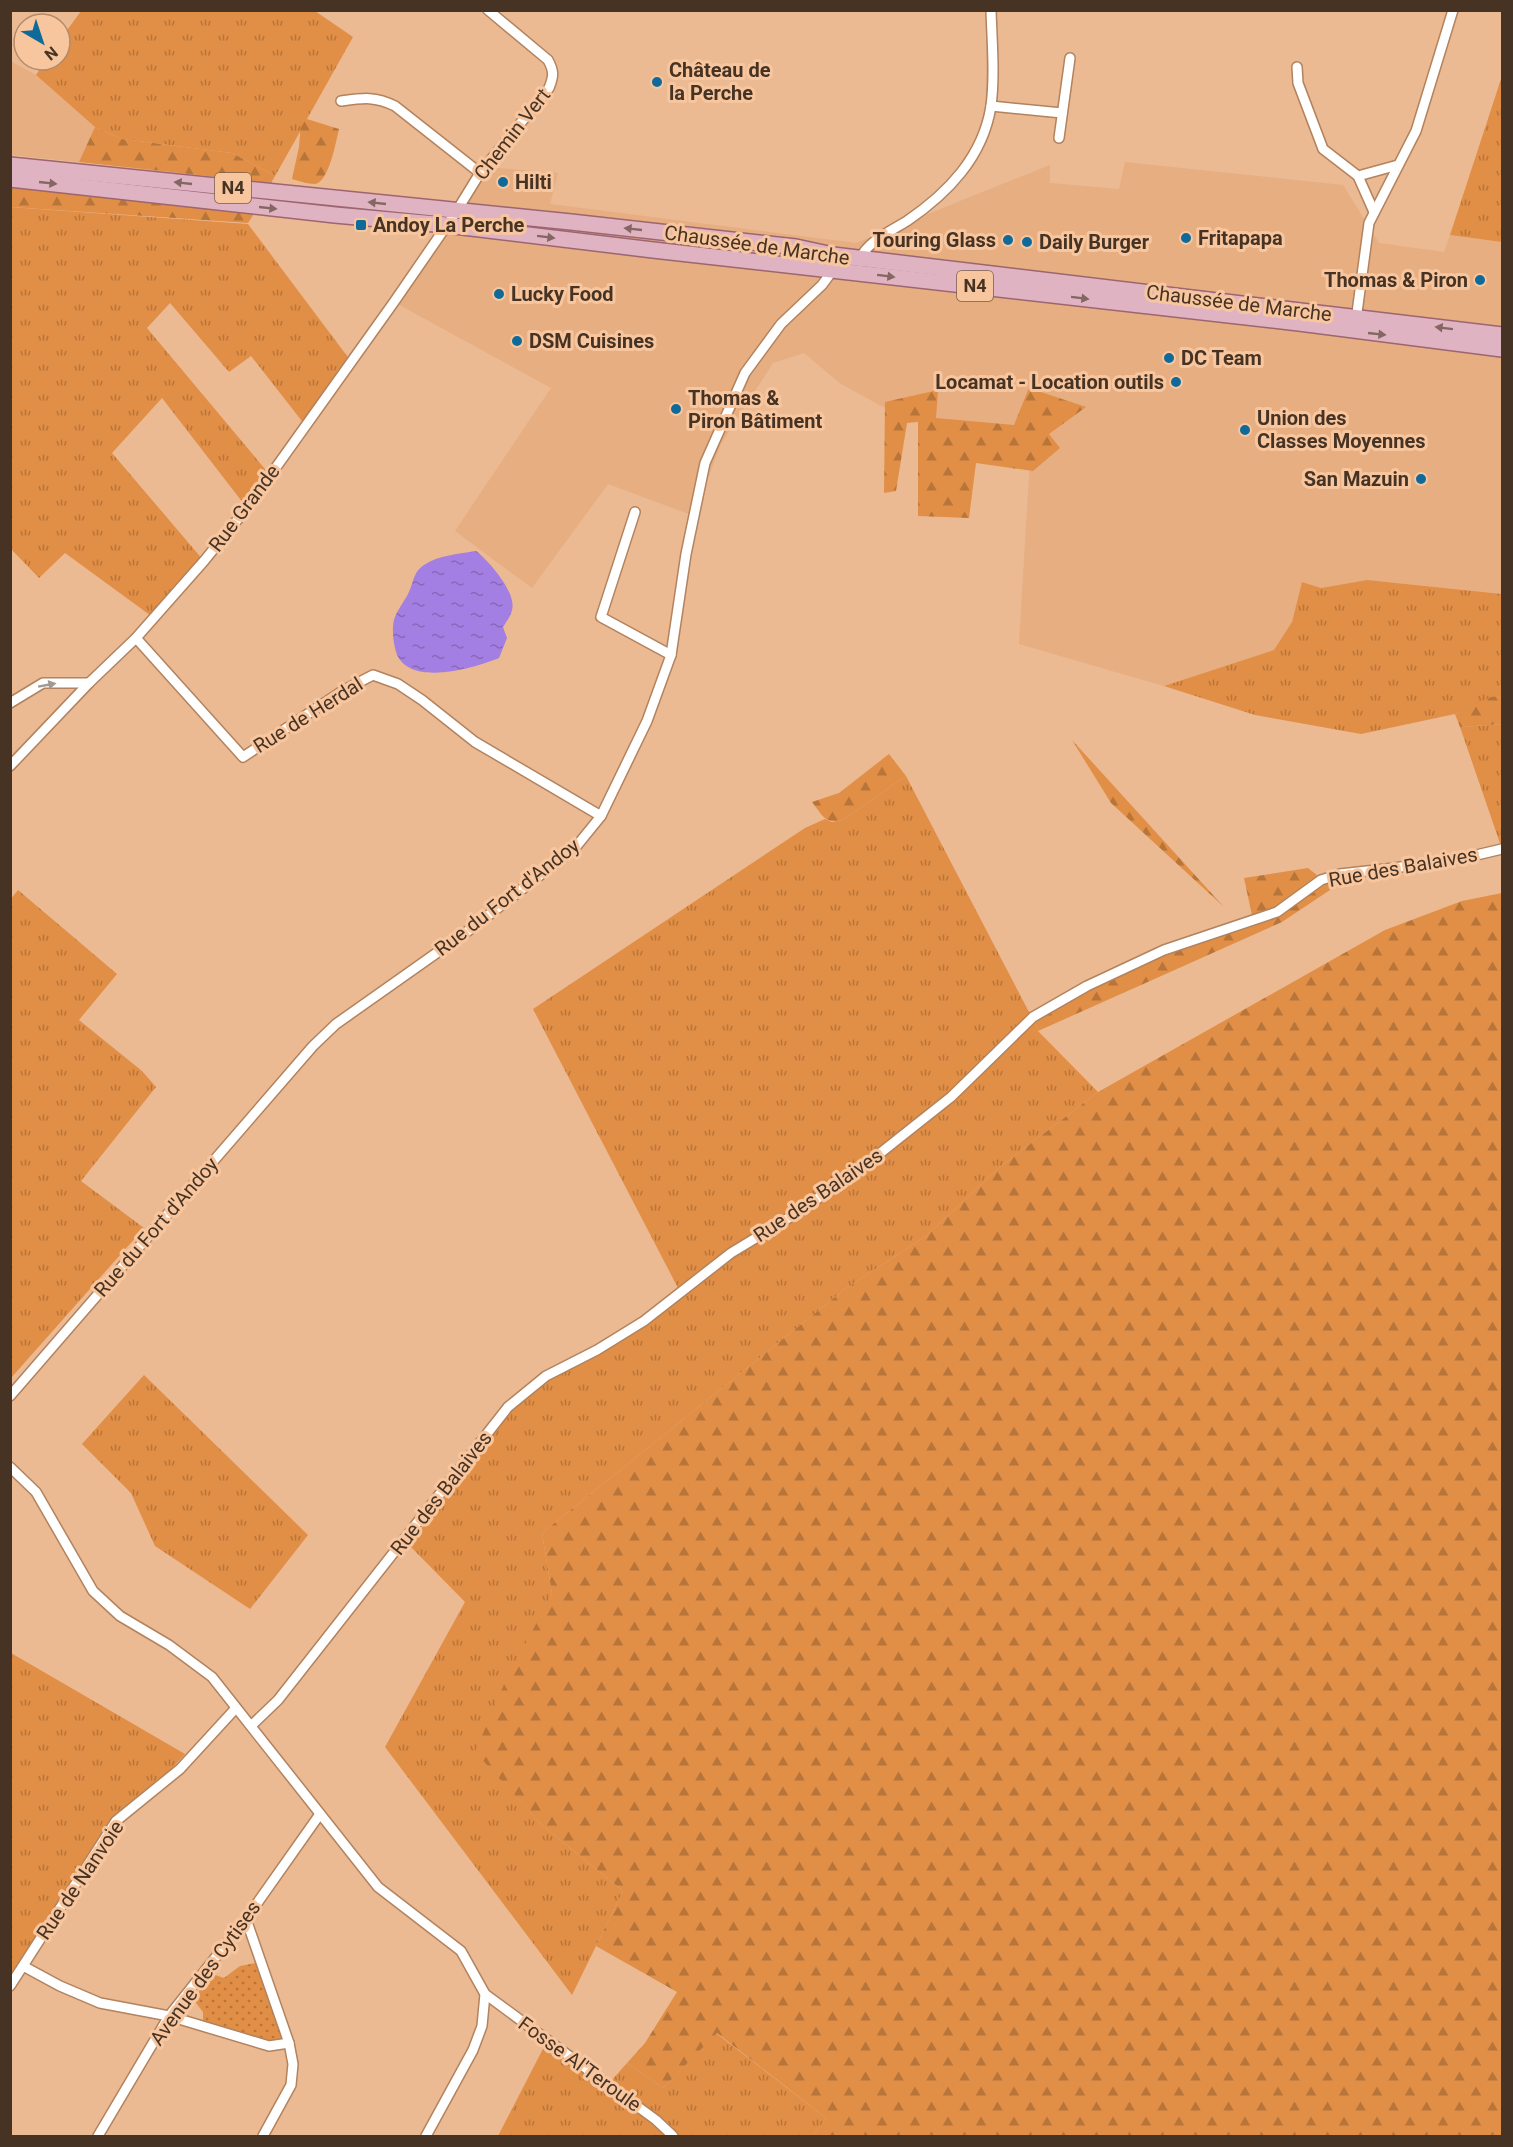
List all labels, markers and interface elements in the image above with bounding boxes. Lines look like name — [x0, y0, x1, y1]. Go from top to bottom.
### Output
north arrow — [12, 12, 72, 72]
text: N — [41, 42, 61, 64]
place label: Château de la Perche — [669, 58, 771, 105]
marker: Château de la Perche — [650, 75, 664, 89]
street label: Chemin Vert — [469, 83, 555, 185]
place label: Hilti — [515, 170, 552, 194]
road number: N4 — [215, 173, 251, 203]
marker: Hilti — [496, 175, 510, 189]
one-way arrow — [38, 178, 57, 188]
one-way arrow — [174, 178, 193, 188]
one-way arrow — [367, 198, 386, 208]
one-way arrow — [259, 203, 278, 213]
place label: Andoy La Perche — [373, 213, 525, 237]
marker: Andoy La Perche — [354, 218, 368, 232]
street label: Chaussée de Marche — [663, 220, 851, 270]
one-way arrow — [624, 224, 643, 234]
place label: Fritapapa — [1198, 226, 1283, 250]
place label: Touring Glass — [872, 228, 996, 252]
place label: Daily Burger — [1039, 230, 1150, 254]
marker: Fritapapa — [1179, 231, 1193, 245]
one-way arrow — [537, 232, 556, 242]
marker: Touring Glass — [1001, 233, 1015, 247]
marker: Daily Burger — [1020, 235, 1034, 249]
place label: Thomas & Piron — [1324, 268, 1468, 292]
one-way arrow — [877, 271, 896, 281]
road number: N4 — [957, 271, 993, 301]
marker: Thomas & Piron — [1473, 273, 1487, 287]
street label: Chaussée de Marche — [1145, 280, 1333, 326]
place label: Lucky Food — [511, 282, 614, 306]
marker: Lucky Food — [492, 287, 506, 301]
one-way arrow — [1070, 293, 1089, 303]
one-way arrow — [1435, 323, 1454, 332]
place label: DSM Cuisines — [529, 329, 654, 353]
one-way arrow — [1368, 329, 1387, 339]
marker: DSM Cuisines — [510, 334, 524, 348]
place label: DC Team — [1181, 346, 1262, 370]
marker: DC Team — [1162, 351, 1176, 365]
place label: Locamat - Location outils — [935, 370, 1164, 394]
marker: Locamat - Location outils — [1169, 375, 1183, 389]
place label: Thomas & Piron Bâtiment — [688, 386, 823, 433]
marker: Thomas & Piron Bâtiment — [669, 402, 683, 416]
place label: Union des Classes Moyennes — [1257, 406, 1426, 453]
marker: Union des Classes Moyennes — [1238, 423, 1252, 437]
street label: Rue Grande — [204, 460, 284, 556]
place label: San Mazuin — [1304, 467, 1409, 491]
marker: San Mazuin — [1414, 472, 1428, 486]
street label: Rue de Herdal — [249, 672, 367, 758]
one-way arrow — [38, 680, 57, 689]
street label: Rue du Fort d'Andoy — [430, 833, 585, 961]
street label: Rue des Balaives — [1327, 842, 1479, 892]
street label: Rue des Balaives — [749, 1143, 887, 1247]
street label: Rue du Fort d'Andoy — [89, 1152, 223, 1302]
street label: Rue des Balaives — [385, 1426, 497, 1560]
street label: Rue de Nanvoie — [31, 1816, 129, 1944]
street label: Avenue des Cytises — [145, 1896, 265, 2050]
street label: Fosse Al'Teroule — [514, 2011, 646, 2117]

